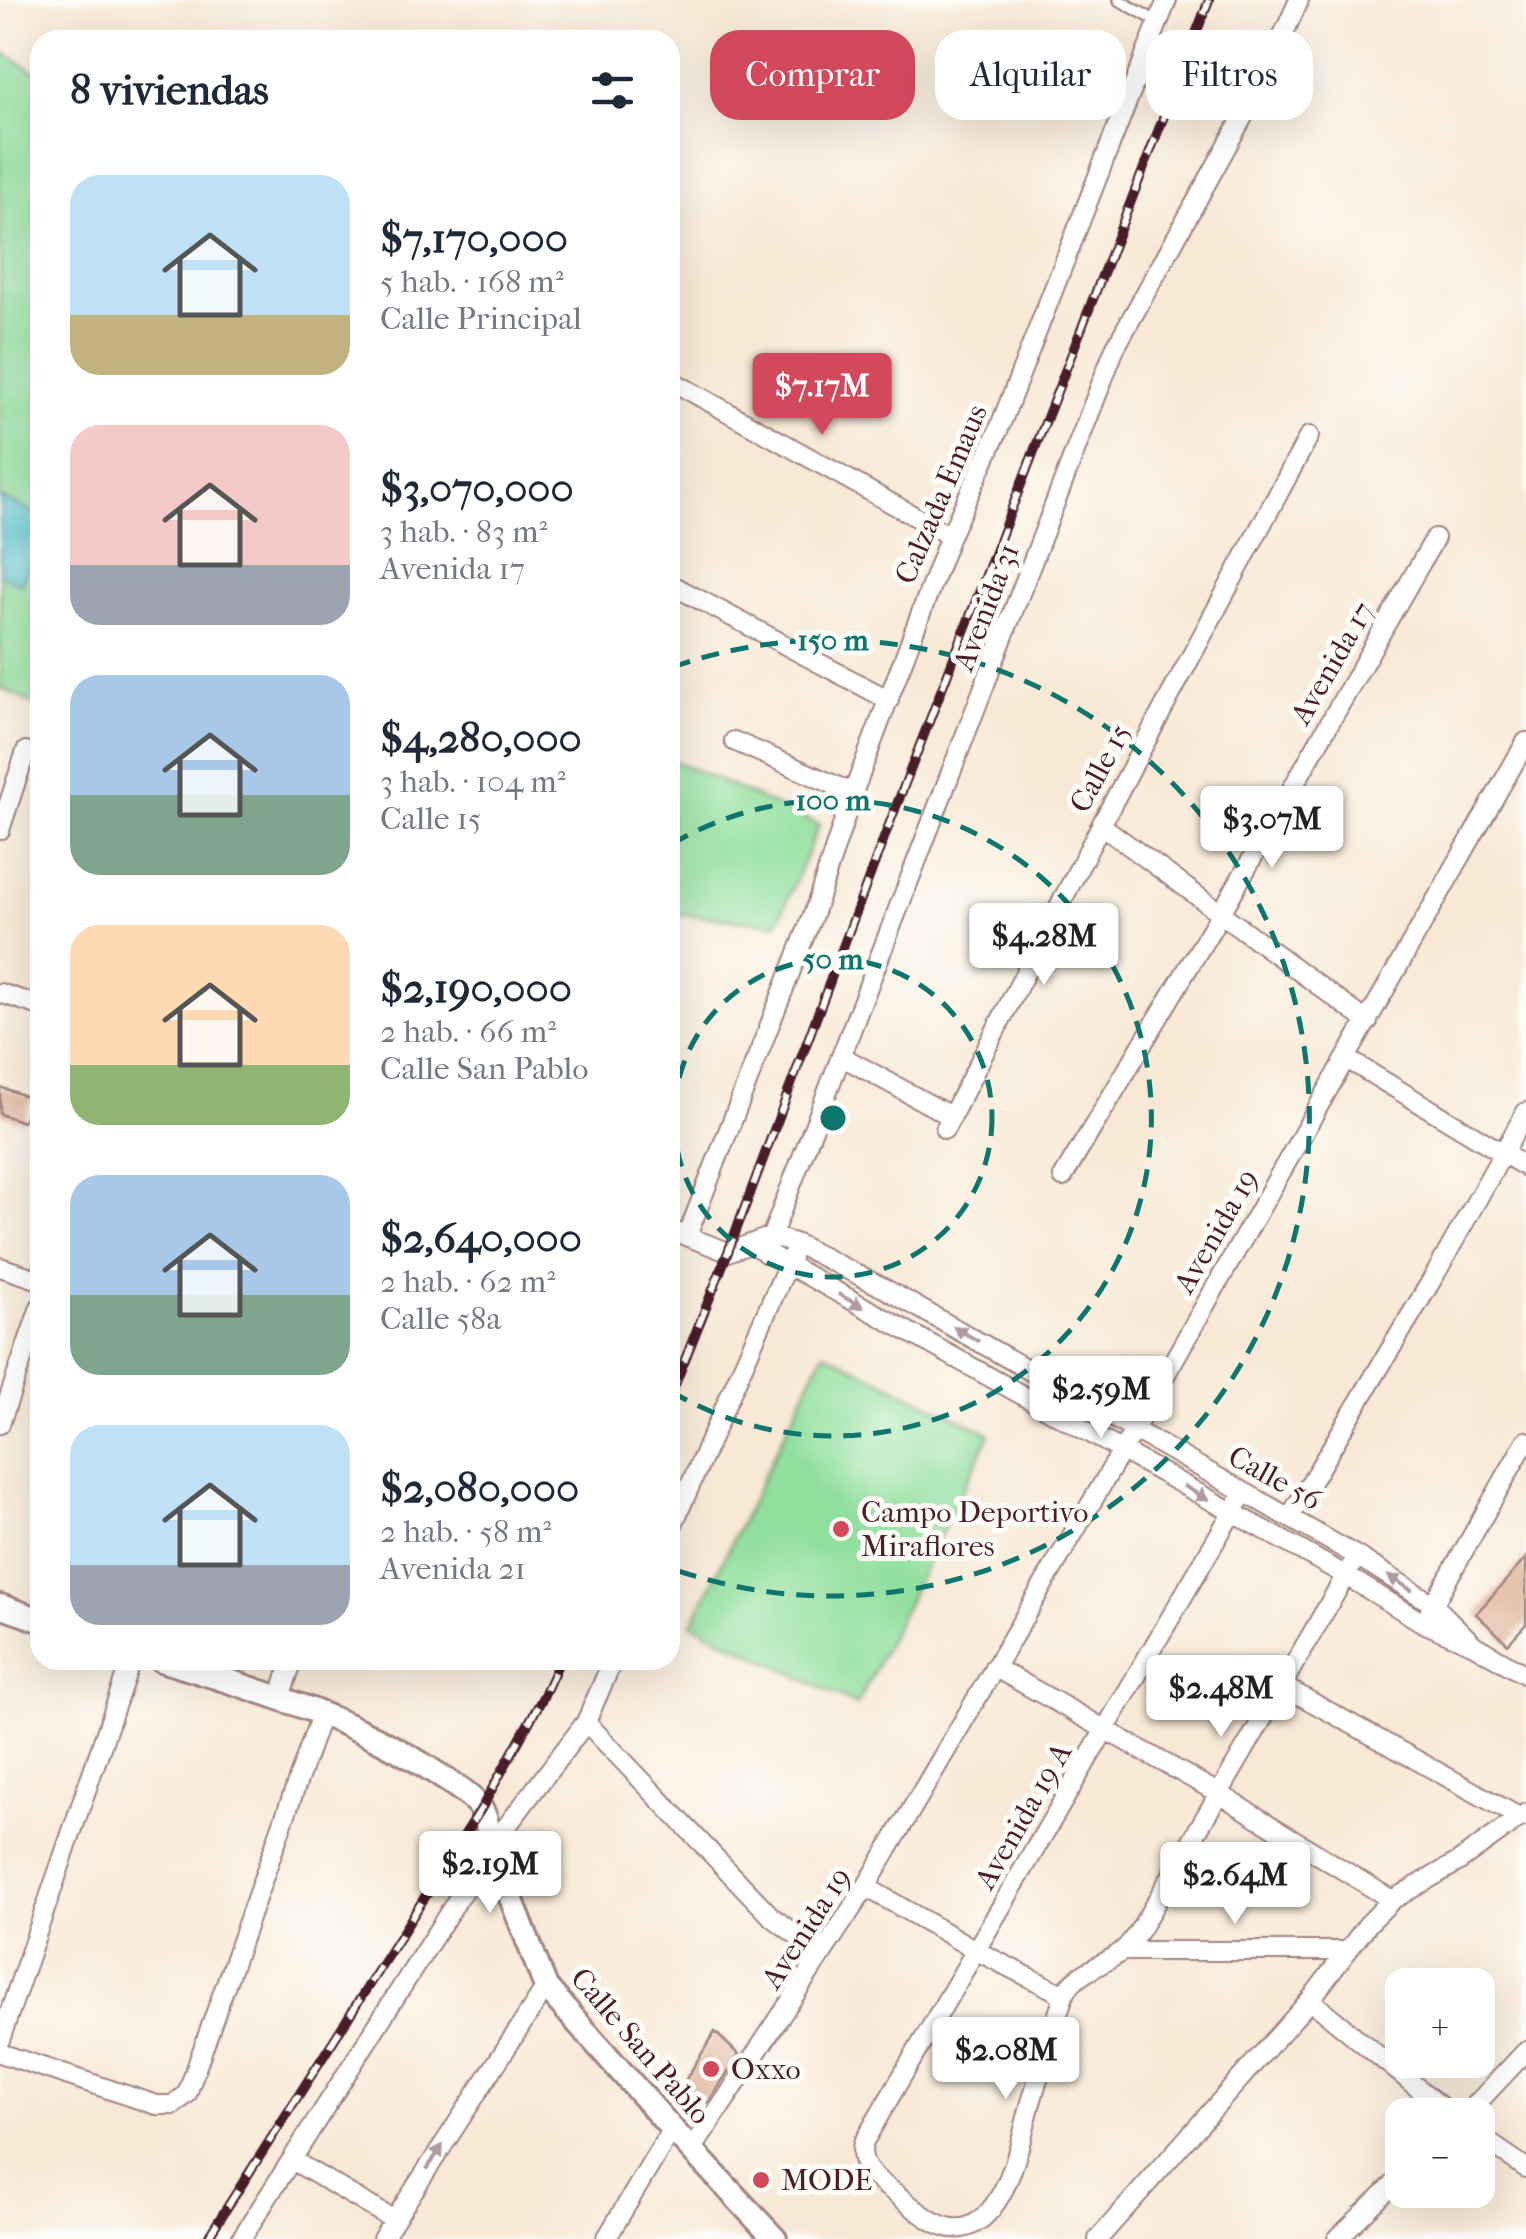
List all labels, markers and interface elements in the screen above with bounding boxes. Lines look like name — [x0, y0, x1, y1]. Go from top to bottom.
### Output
chip: Comprar — [710, 30, 915, 120]
chip: Alquilar — [935, 30, 1126, 120]
chip: Filtros — [1146, 30, 1313, 120]
icon: filters — [585, 63, 640, 118]
text: 8 viviendas — [70, 66, 269, 115]
text: $7,170,000 — [380, 214, 568, 263]
icon: home — [150, 215, 270, 335]
text: 5 hab. · 168 m² — [380, 263, 564, 300]
text: Calle Principal — [380, 300, 582, 337]
pin: $7.17M — [741, 353, 903, 438]
text: $7.17M — [775, 367, 869, 404]
street label: Calzada Emaus — [888, 399, 995, 589]
text: $3,070,000 — [380, 464, 574, 513]
icon: home — [150, 465, 270, 585]
text: 3 hab. · 83 m² — [380, 513, 548, 550]
street label: Avenida 31 — [946, 538, 1027, 677]
text: Avenida 17 — [380, 550, 525, 587]
street label: Avenida 17 — [1283, 596, 1382, 732]
text: 150 m — [797, 623, 870, 658]
text: $4,280,000 — [380, 714, 582, 763]
icon: home — [150, 715, 270, 835]
street label: Calle 15 — [1063, 718, 1138, 819]
text: 3 hab. · 104 m² — [380, 763, 566, 800]
text: 100 m — [795, 783, 872, 818]
pin: $3.07M — [1191, 786, 1353, 871]
text: Calle 15 — [380, 800, 482, 837]
text: $3.07M — [1222, 800, 1322, 837]
pin: $4.28M — [963, 903, 1125, 988]
text: $4.28M — [991, 917, 1097, 954]
text: 50 m — [803, 942, 864, 977]
text: $2,190,000 — [380, 964, 572, 1013]
icon: home — [150, 965, 270, 1085]
text: 2 hab. · 66 m² — [380, 1013, 556, 1050]
text: Calle San Pablo — [380, 1050, 588, 1087]
centre of rings — [815, 1100, 851, 1136]
street label: Avenida 19 — [1166, 1163, 1266, 1300]
text: $2,640,000 — [380, 1214, 582, 1263]
icon: home — [150, 1215, 270, 1335]
text: 2 hab. · 62 m² — [380, 1263, 555, 1300]
one-way arrow — [836, 1292, 865, 1309]
text: Calle 58a — [380, 1300, 501, 1337]
one-way arrow — [952, 1326, 980, 1344]
pin: $2.59M — [1020, 1356, 1182, 1441]
text: $2.59M — [1052, 1370, 1150, 1407]
street label: Calle 56 — [1222, 1439, 1328, 1519]
text: $2,080,000 — [380, 1464, 579, 1513]
icon: home — [150, 1465, 270, 1585]
one-way arrow — [1181, 1484, 1210, 1501]
place label: Campo Deportivo Miraflores — [861, 1495, 1089, 1564]
text: 2 hab. · 58 m² — [380, 1513, 552, 1550]
marker: Campo Deportivo Miraflores — [830, 1518, 852, 1540]
text: Avenida 21 — [380, 1550, 526, 1587]
one-way arrow — [1386, 1574, 1413, 1593]
pin: $2.48M — [1140, 1655, 1302, 1740]
text: $2.48M — [1168, 1669, 1274, 1706]
street label: Avenida 19 A — [967, 1736, 1080, 1896]
pin: $2.19M — [409, 1831, 571, 1916]
pin: $2.64M — [1154, 1842, 1316, 1927]
text: $2.19M — [441, 1845, 539, 1882]
text: $2.64M — [1182, 1856, 1288, 1893]
street label: Avenida 19 — [754, 1861, 858, 1996]
street label: Calle San Pablo — [563, 1961, 718, 2132]
map controls — [1385, 1968, 1495, 2208]
button: + — [1385, 1968, 1495, 2078]
pin: $2.08M — [925, 2017, 1087, 2102]
text: $2.08M — [954, 2031, 1058, 2068]
place label: Oxxo — [731, 2052, 801, 2087]
marker: Oxxo — [700, 2058, 722, 2080]
button: − — [1385, 2098, 1495, 2208]
one-way arrow — [425, 2143, 444, 2171]
place label: MODE — [781, 2163, 872, 2198]
marker: MODE — [750, 2169, 772, 2191]

